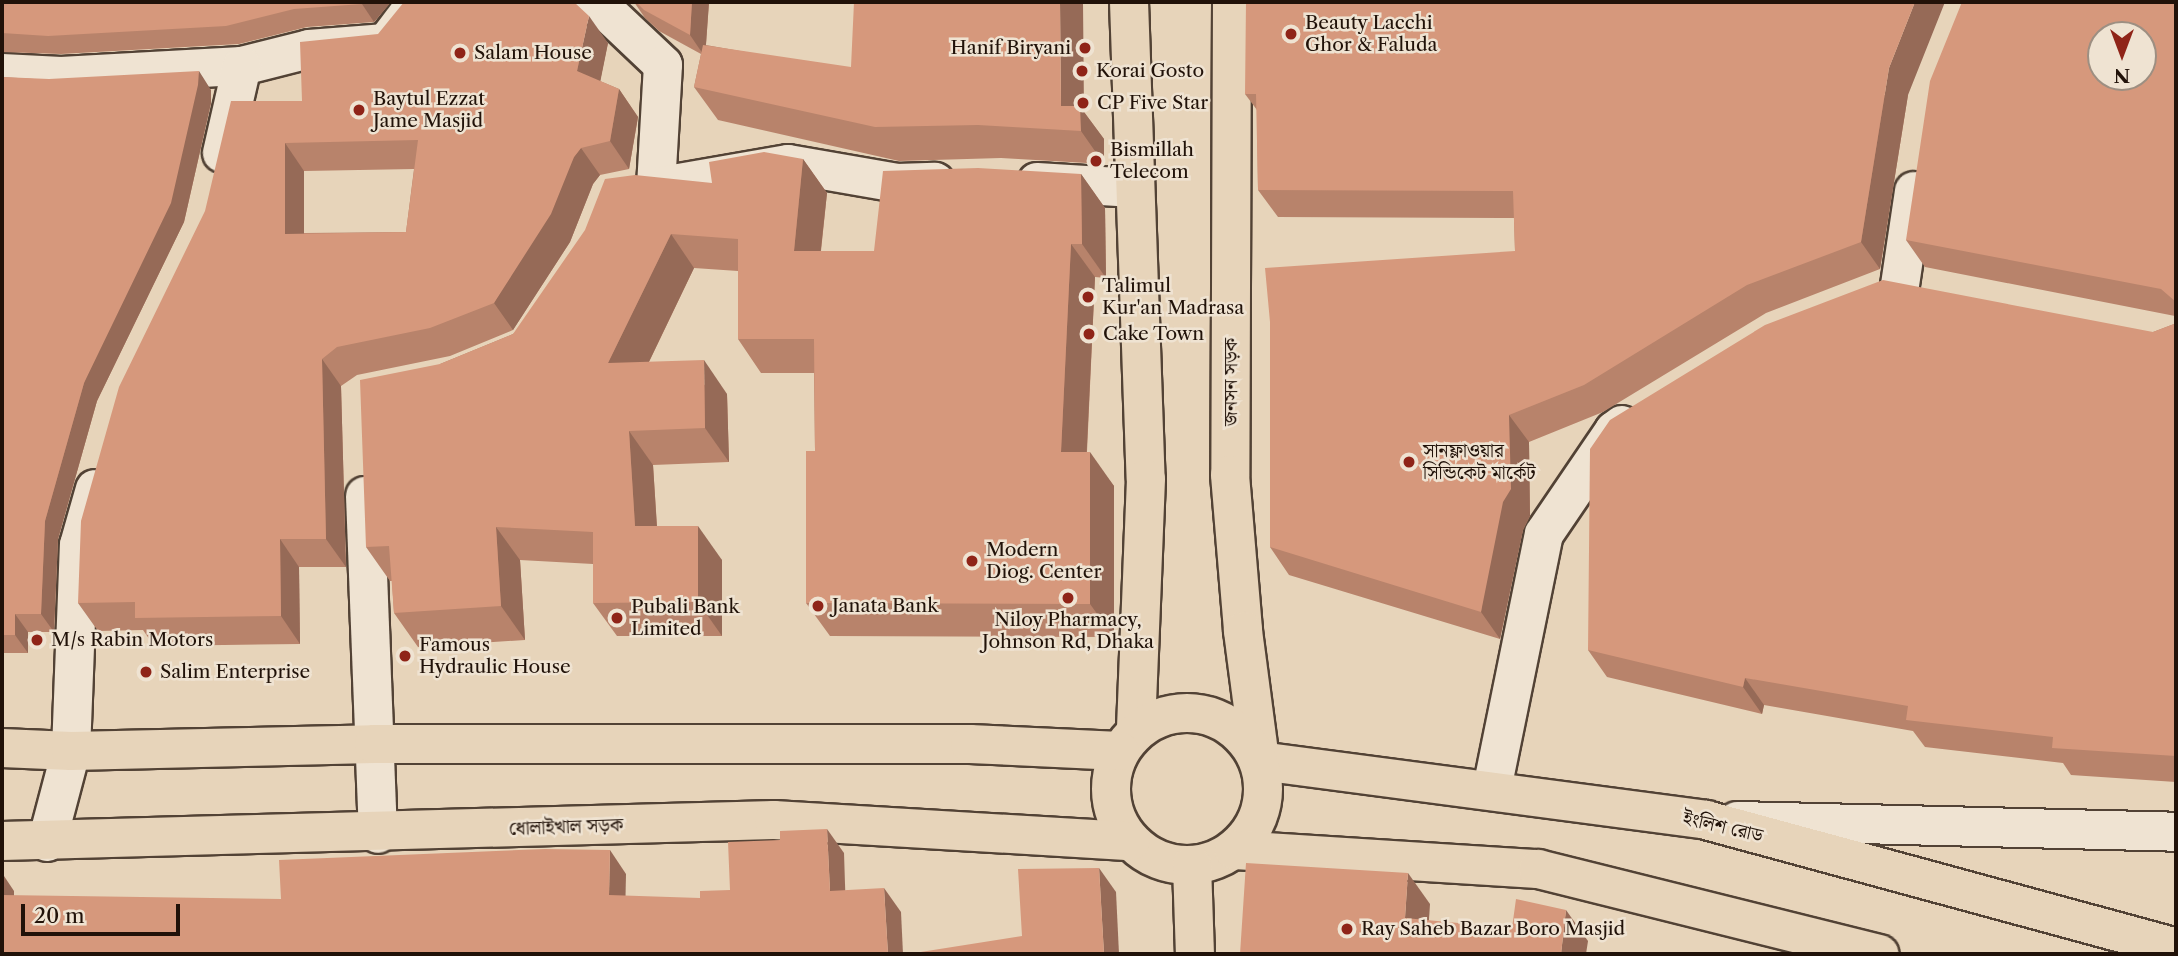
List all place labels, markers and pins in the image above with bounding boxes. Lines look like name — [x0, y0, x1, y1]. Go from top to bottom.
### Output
place label: Beauty Lacchi Ghor & Faluda — [1305, 12, 1438, 56]
marker: Beauty Lacchi Ghor & Faluda — [1283, 26, 1299, 42]
place label: Hanif Biryani — [951, 37, 1071, 59]
marker: Hanif Biryani — [1077, 40, 1093, 56]
place label: Salam House — [474, 42, 592, 64]
marker: Salam House — [452, 45, 468, 61]
place label: Korai Gosto — [1096, 60, 1204, 82]
marker: Korai Gosto — [1074, 63, 1090, 79]
place label: Baytul Ezzat Jame Masjid — [373, 88, 485, 132]
place label: CP Five Star — [1097, 92, 1209, 114]
marker: CP Five Star — [1075, 95, 1091, 111]
marker: Baytul Ezzat Jame Masjid — [351, 102, 367, 118]
place label: Bismillah Telecom — [1110, 139, 1194, 183]
marker: Bismillah Telecom — [1088, 153, 1104, 169]
place label: Talimul Kur'an Madrasa — [1102, 275, 1244, 319]
marker: Talimul Kur'an Madrasa — [1080, 289, 1096, 305]
place label: Cake Town — [1103, 323, 1205, 345]
marker: Cake Town — [1081, 326, 1097, 342]
place label: সানফ্লাওয়ার সিন্ডিকেট মার্কেট — [1423, 440, 1536, 484]
marker: সানফ্লাওয়ার সিন্ডিকেট মার্কেট — [1401, 454, 1417, 470]
place label: Modern Diog. Center — [986, 539, 1101, 583]
marker: Modern Diog. Center — [964, 553, 980, 569]
marker: Niloy Pharmacy, Johnson Rd, Dhaka — [1060, 590, 1076, 606]
place label: Janata Bank — [832, 595, 938, 617]
place label: Pubali Bank Limited — [631, 596, 739, 640]
marker: Janata Bank — [810, 598, 826, 614]
place label: Niloy Pharmacy, Johnson Rd, Dhaka — [982, 609, 1154, 653]
marker: Pubali Bank Limited — [609, 610, 625, 626]
place label: M/s Rabin Motors — [51, 629, 213, 651]
marker: M/s Rabin Motors — [29, 632, 45, 648]
place label: Famous Hydraulic House — [419, 634, 571, 678]
marker: Famous Hydraulic House — [397, 648, 413, 664]
place label: Salim Enterprise — [160, 661, 310, 683]
marker: Salim Enterprise — [138, 664, 154, 680]
place label: Ray Saheb Bazar Boro Masjid — [1361, 918, 1626, 940]
marker: Ray Saheb Bazar Boro Masjid — [1339, 921, 1355, 937]

